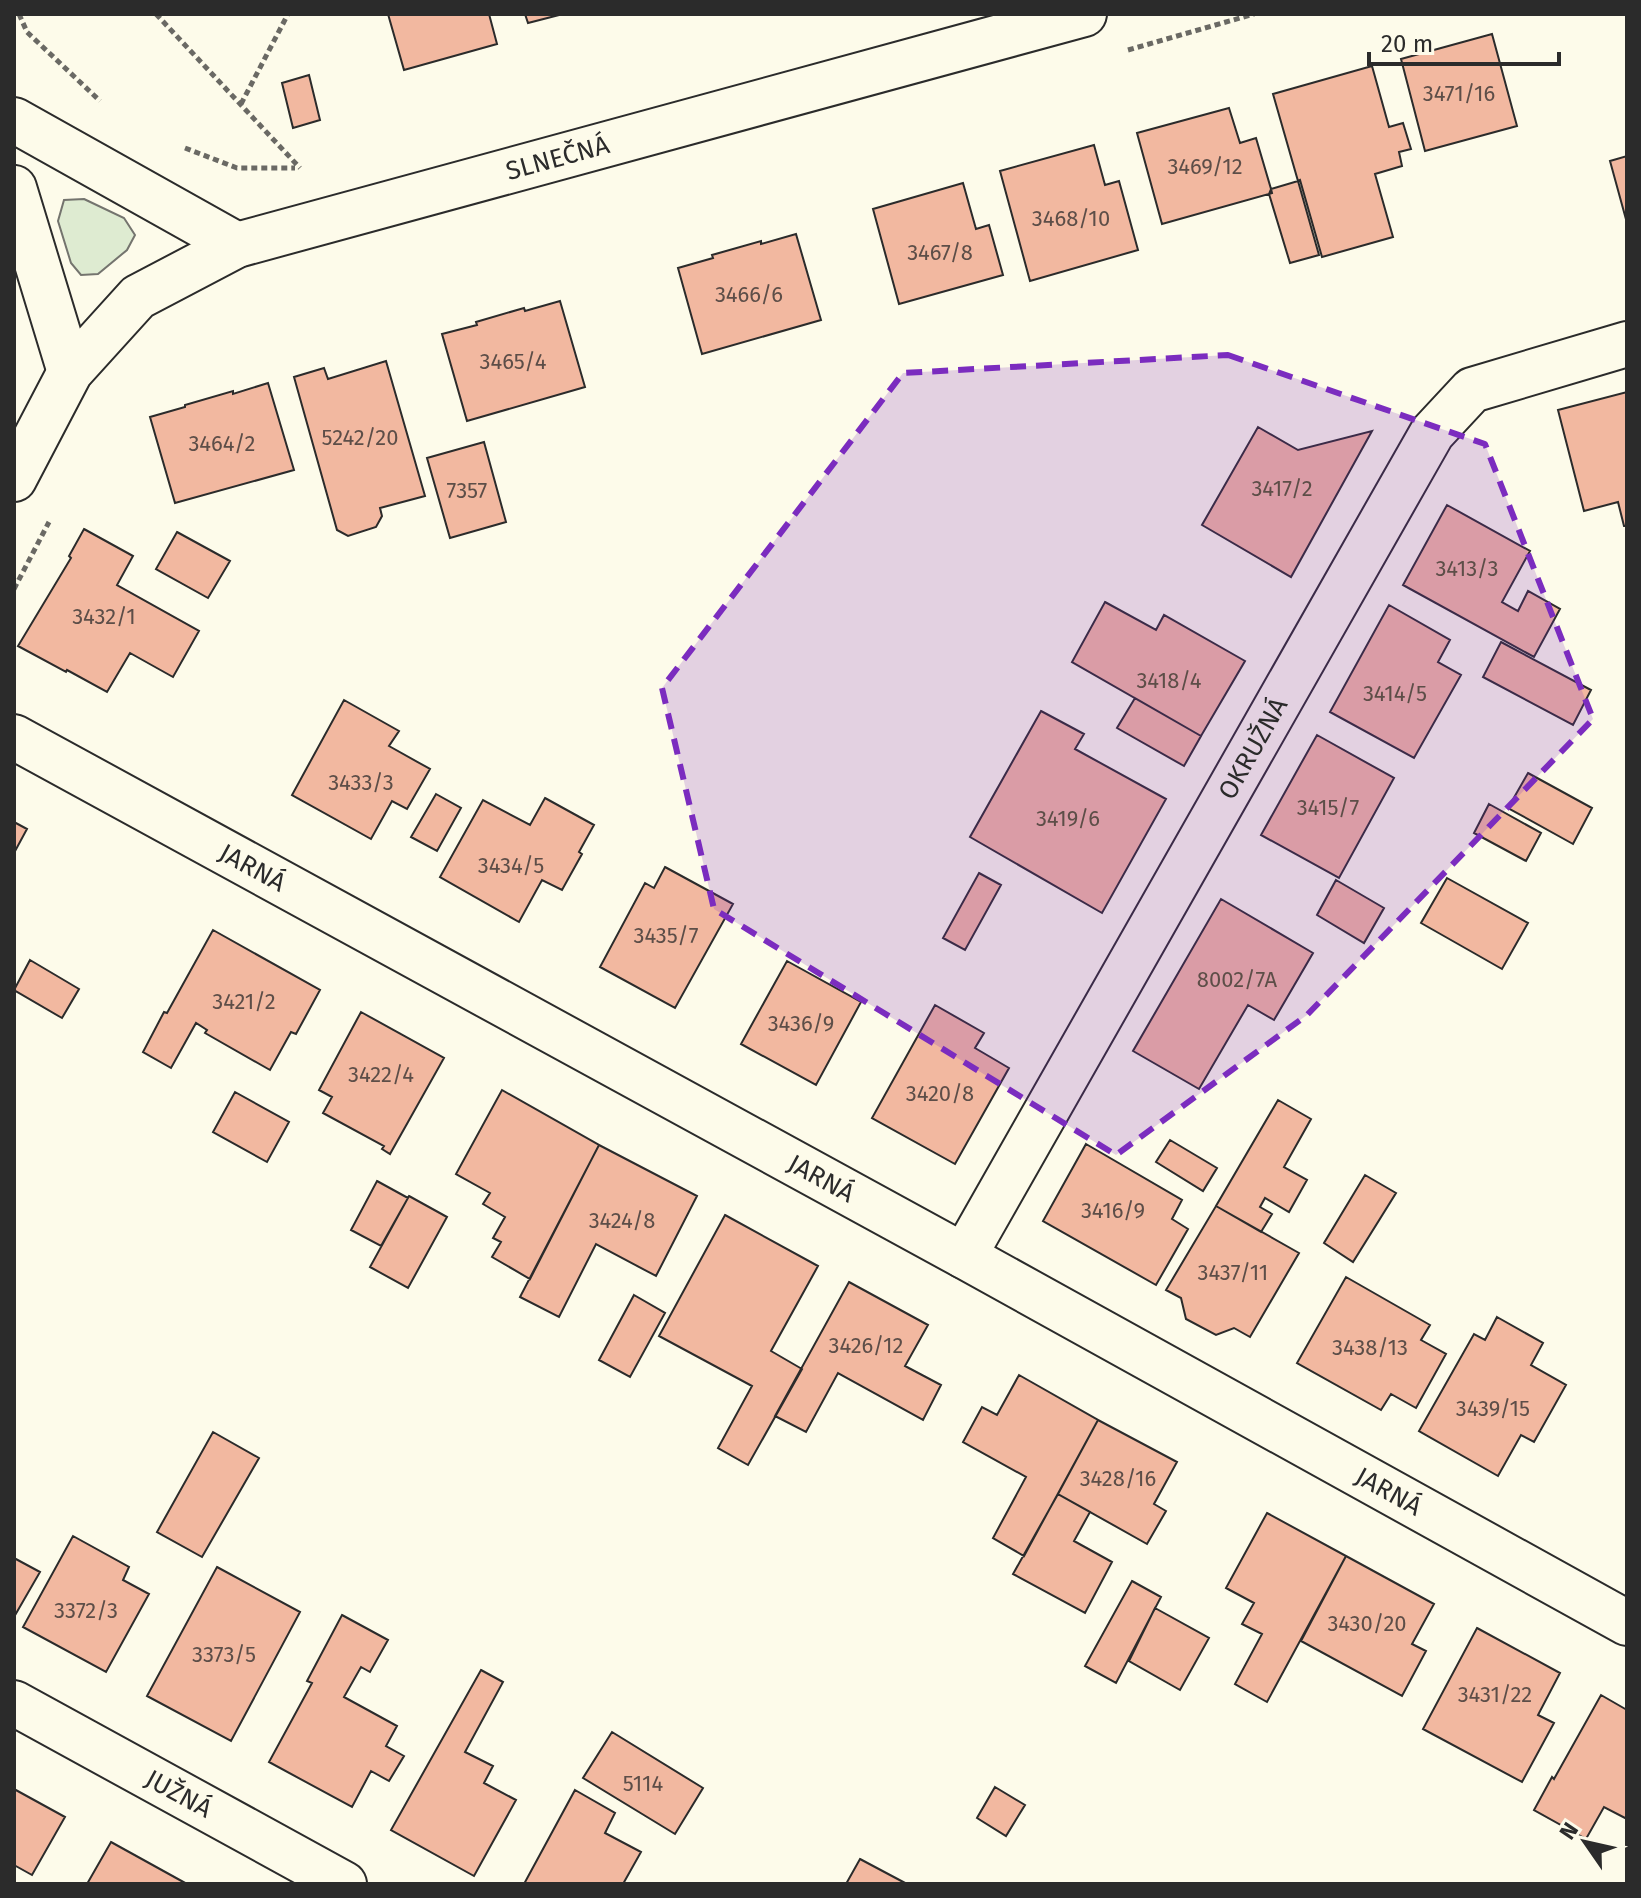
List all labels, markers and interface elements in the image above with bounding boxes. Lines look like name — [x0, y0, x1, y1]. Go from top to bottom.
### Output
scale bar — [1369, 16, 1559, 66]
text: 20 m — [1381, 30, 1433, 58]
house number: 3471/16 — [1423, 80, 1495, 107]
street label: SLNEČNÁ — [503, 129, 613, 187]
house number: 3469/12 — [1167, 153, 1243, 180]
house number: 3468/10 — [1032, 205, 1110, 232]
house number: 3467/8 — [907, 239, 973, 266]
house number: 3466/6 — [715, 281, 783, 308]
house number: 3465/4 — [480, 348, 547, 375]
house number: 5242/20 — [322, 424, 398, 451]
house number: 3464/2 — [188, 430, 256, 457]
house number: 3417/2 — [1251, 475, 1313, 502]
house number: 7357 — [447, 477, 488, 504]
house number: 3413/3 — [1435, 555, 1499, 582]
house number: 3432/1 — [72, 603, 136, 630]
house number: 3418/4 — [1137, 667, 1202, 694]
house number: 3414/5 — [1363, 680, 1427, 707]
street label: OKRUŽNÁ — [1212, 692, 1294, 805]
house number: 3433/3 — [328, 769, 394, 796]
house number: 3415/7 — [1297, 794, 1360, 821]
house number: 3419/6 — [1036, 805, 1100, 832]
street label: JARNÁ — [214, 837, 291, 899]
house number: 3434/5 — [478, 852, 544, 879]
house number: 3435/7 — [634, 922, 699, 949]
house number: 8002/7A — [1197, 966, 1278, 993]
house number: 3421/2 — [212, 988, 276, 1015]
house number: 3436/9 — [768, 1010, 834, 1037]
house number: 3422/4 — [348, 1061, 414, 1088]
house number: 3420/8 — [906, 1080, 974, 1107]
street label: JARNÁ — [782, 1148, 860, 1209]
house number: 3416/9 — [1081, 1197, 1145, 1224]
house number: 3424/8 — [589, 1207, 655, 1234]
house number: 3437/11 — [1198, 1259, 1268, 1286]
house number: 3426/12 — [829, 1332, 903, 1359]
house number: 3438/13 — [1332, 1334, 1408, 1361]
house number: 3439/15 — [1456, 1395, 1530, 1422]
street label: JARNÁ — [1350, 1461, 1427, 1522]
house number: 3428/16 — [1080, 1465, 1156, 1492]
house number: 3372/3 — [54, 1597, 118, 1624]
house number: 3430/20 — [1327, 1610, 1407, 1637]
house number: 3373/5 — [192, 1641, 256, 1668]
house number: 3431/22 — [1458, 1681, 1532, 1708]
street label: JUŽNÁ — [140, 1763, 217, 1825]
house number: 5114 — [623, 1770, 663, 1797]
north arrow — [1545, 1802, 1625, 1882]
text: N — [1554, 1817, 1584, 1845]

